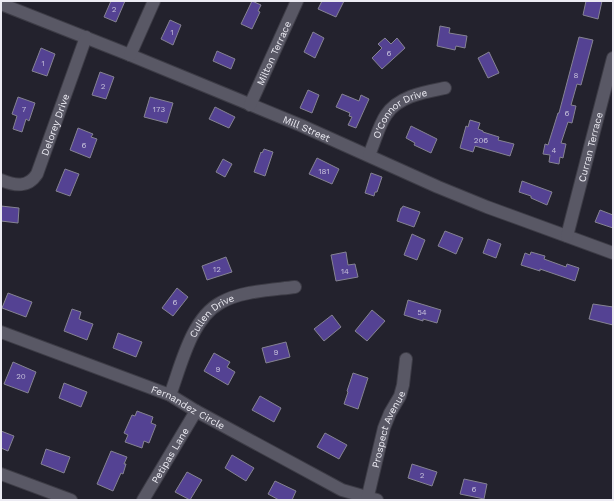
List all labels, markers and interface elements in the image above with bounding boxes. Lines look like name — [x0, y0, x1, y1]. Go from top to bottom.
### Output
house number: 2 — [112, 5, 117, 14]
street label: Milton Terrace — [255, 19, 293, 87]
house number: 1 — [170, 28, 174, 37]
house number: 6 — [387, 49, 392, 58]
house number: 1 — [41, 59, 45, 68]
house number: 8 — [574, 71, 579, 80]
house number: 2 — [101, 82, 106, 91]
street label: O'Connor Drive — [371, 87, 428, 140]
street label: Delorey Drive — [39, 92, 71, 157]
house number: 7 — [22, 105, 27, 114]
house number: 173 — [153, 105, 165, 114]
house number: 6 — [565, 109, 570, 118]
street label: Curran Terrace — [576, 111, 605, 183]
street label: Mill Street — [281, 114, 333, 144]
house number: 206 — [474, 136, 488, 145]
house number: 6 — [82, 141, 87, 150]
house number: 4 — [552, 146, 557, 155]
house number: 181 — [318, 167, 330, 176]
house number: 12 — [213, 265, 221, 274]
house number: 14 — [341, 267, 349, 276]
street label: Cullen Drive — [187, 292, 236, 339]
house number: 6 — [173, 298, 178, 307]
house number: 54 — [417, 308, 427, 317]
house number: 9 — [274, 348, 279, 357]
house number: 9 — [216, 365, 221, 374]
house number: 20 — [16, 372, 26, 381]
street label: Fernandez Circle — [150, 384, 227, 432]
street label: Prospect Avenue — [370, 390, 407, 469]
street label: Petipas Lane — [149, 426, 191, 485]
house number: 2 — [420, 471, 425, 480]
house number: 6 — [472, 485, 477, 494]

